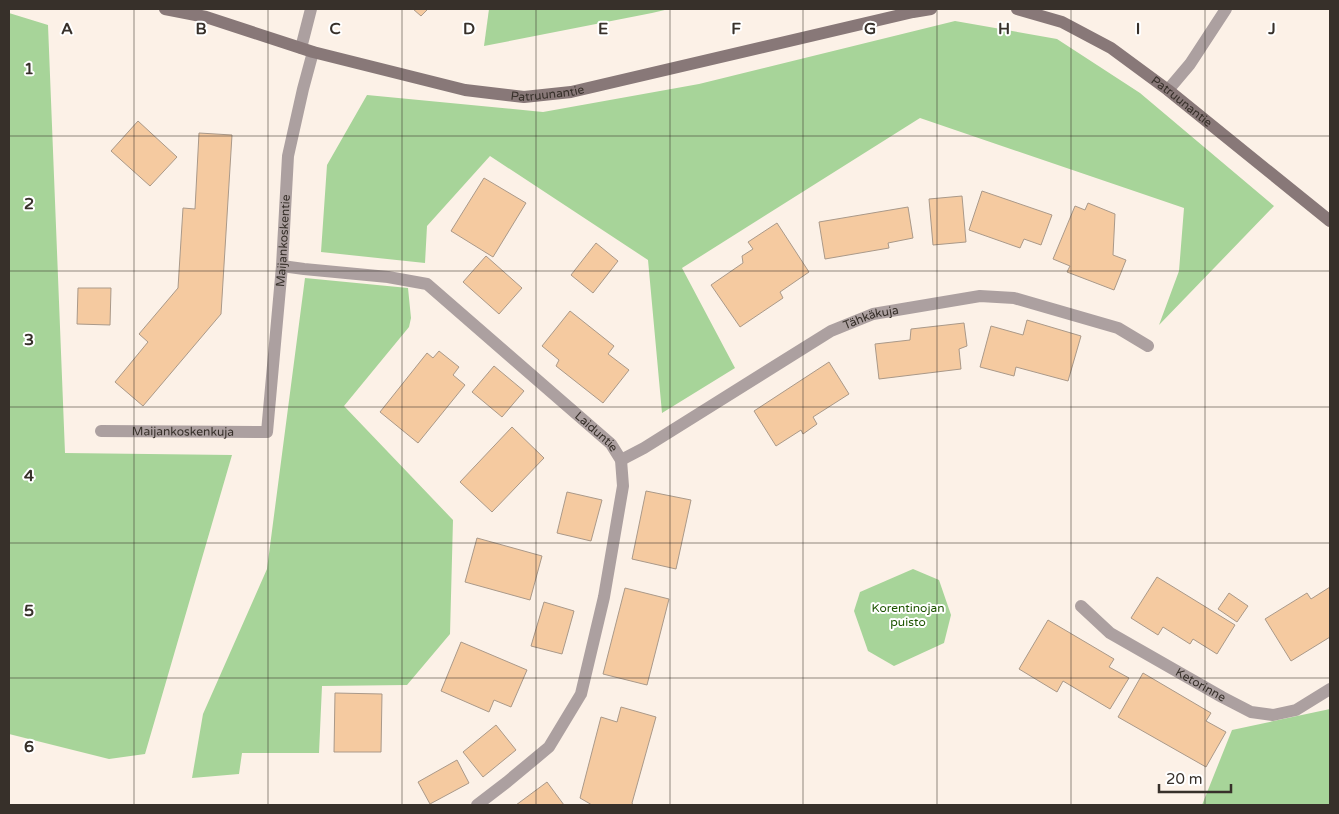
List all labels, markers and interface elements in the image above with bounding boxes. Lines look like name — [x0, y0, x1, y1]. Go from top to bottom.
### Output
text: A — [61, 19, 73, 39]
text: B — [195, 19, 207, 39]
text: C — [329, 19, 341, 39]
text: D — [463, 19, 475, 39]
text: E — [598, 19, 608, 39]
text: F — [731, 19, 741, 39]
text: G — [864, 19, 876, 39]
text: H — [998, 19, 1010, 39]
text: I — [1136, 19, 1140, 39]
text: J — [1267, 19, 1276, 39]
text: 1 — [24, 59, 34, 79]
street label: Patruunantie — [1149, 73, 1215, 130]
street label: Patruunantie — [510, 82, 586, 104]
text: 2 — [24, 194, 34, 214]
street label: Maijankoskentie — [273, 194, 293, 288]
street label: Tähkäkuja — [841, 303, 900, 332]
text: 3 — [24, 330, 34, 350]
street label: Laiduntie — [572, 409, 621, 454]
street label: Maijankoskenkuja — [132, 424, 234, 439]
text: 4 — [24, 466, 34, 486]
text: 5 — [24, 601, 34, 621]
park label: Korentinojan puisto — [872, 601, 945, 629]
street label: Ketorinne — [1173, 665, 1228, 705]
text: 6 — [24, 737, 34, 757]
scale bar — [1159, 762, 1232, 794]
text: 20 m — [1166, 770, 1203, 788]

